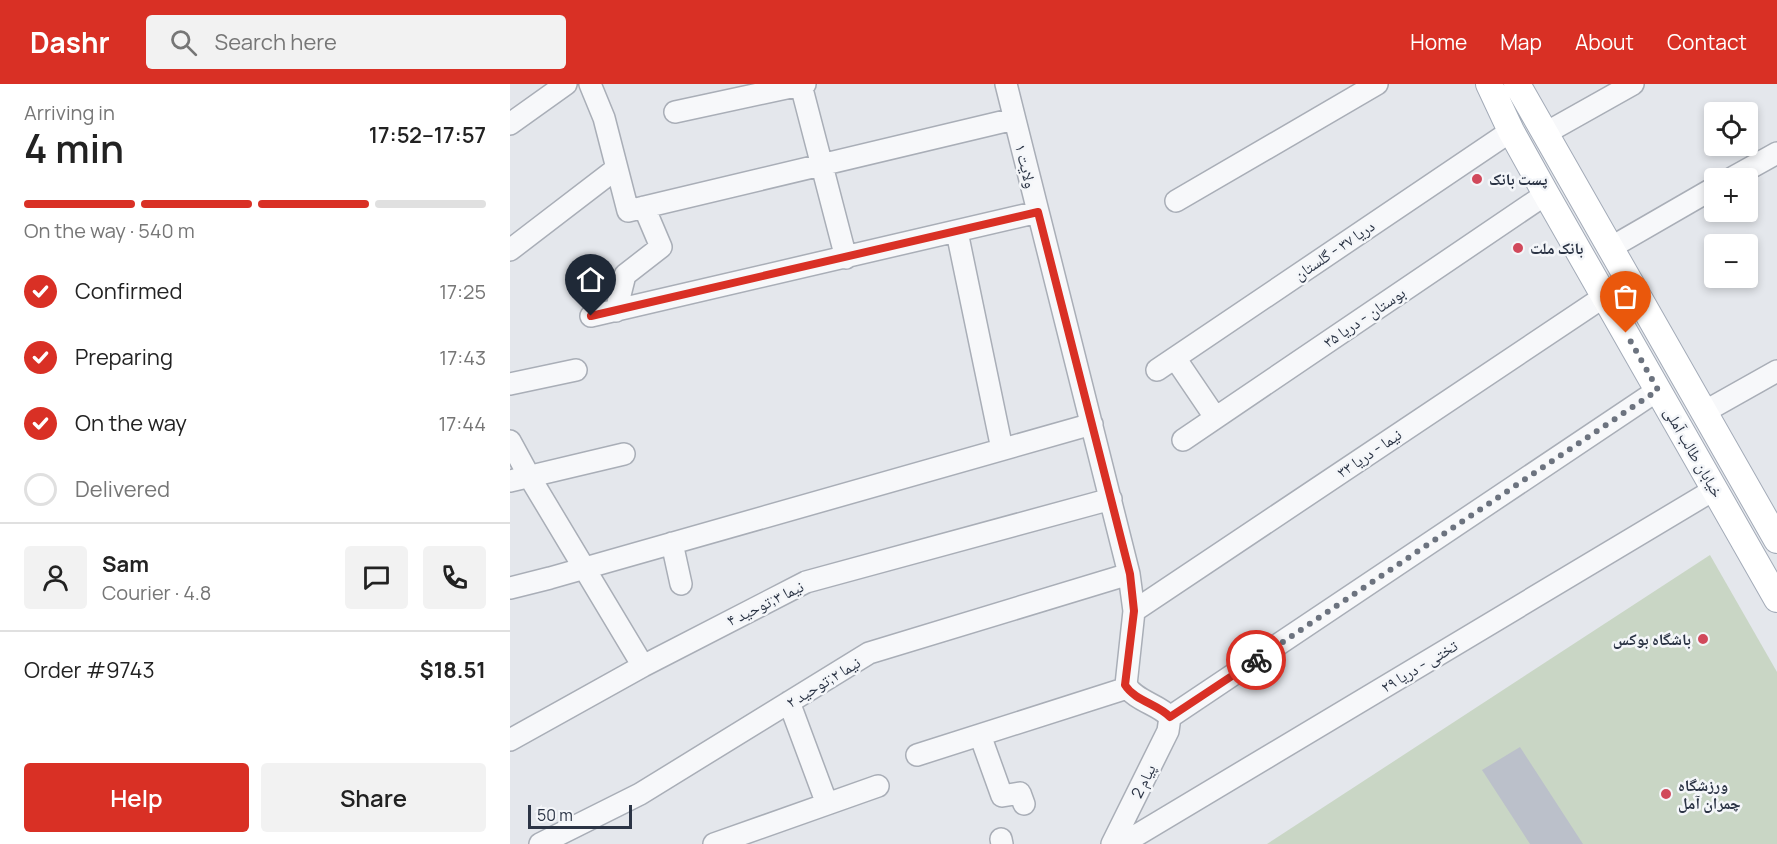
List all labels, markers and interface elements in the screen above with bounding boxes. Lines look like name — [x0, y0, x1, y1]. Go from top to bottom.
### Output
search box — [146, 15, 566, 69]
text: Dashr — [30, 23, 110, 61]
icon: search — [167, 26, 200, 59]
text: Search here — [215, 27, 337, 57]
text: Home — [1410, 28, 1467, 56]
text: Map — [1500, 28, 1542, 56]
text: About — [1575, 28, 1634, 56]
text: Contact — [1667, 28, 1747, 56]
text: Arriving in — [24, 99, 115, 126]
map controls — [1704, 102, 1758, 288]
button: locate — [1704, 102, 1758, 156]
text: 17:52–17:57 — [369, 120, 486, 150]
text: 4 min — [24, 121, 124, 175]
street label: ولایت ۱ — [1010, 142, 1042, 190]
place label: پست بانک — [1489, 168, 1548, 190]
button: + — [1704, 168, 1758, 222]
marker: پست بانک — [1470, 172, 1484, 186]
street label: دریا ۳۷ - گلستان — [1289, 215, 1379, 285]
text: On the way · 540 m — [24, 217, 195, 244]
button: − — [1704, 234, 1758, 288]
place label: بانک ملت — [1530, 237, 1583, 259]
marker: بانک ملت — [1511, 241, 1525, 255]
pin — [565, 254, 616, 316]
icon: home — [574, 263, 607, 296]
pin — [1600, 271, 1651, 333]
icon: check — [24, 275, 57, 308]
text: Confirmed — [75, 276, 183, 306]
text: 17:25 — [439, 278, 486, 305]
icon: bag — [1609, 280, 1642, 313]
street label: بوستان - دریا ۳۵ — [1319, 281, 1409, 353]
icon: check — [24, 341, 57, 374]
text: Preparing — [75, 342, 173, 372]
text: 17:43 — [439, 344, 486, 371]
street label: خیابان طالب آملی — [1659, 403, 1729, 501]
icon: check — [24, 407, 57, 440]
text: On the way — [75, 408, 187, 438]
text: 17:44 — [438, 410, 486, 437]
street label: نیما - دریا ۳۳ — [1332, 423, 1406, 483]
text: Delivered — [75, 474, 170, 504]
button: person — [24, 546, 87, 609]
button: chat — [345, 546, 408, 609]
button: phone — [423, 546, 486, 609]
text: Sam — [102, 549, 149, 579]
street label: نیما ۳;توحید ۴ — [723, 575, 807, 631]
text: Courier · 4.8 — [102, 579, 211, 606]
place label: باشگاه‌ بوکس — [1613, 628, 1691, 650]
courier — [1226, 630, 1286, 690]
marker: باشگاه‌ بوکس — [1696, 632, 1710, 646]
street label: تختی - دریا ۲۹ — [1377, 634, 1462, 698]
icon: bike — [1240, 644, 1273, 677]
street label: نیما ۲;توحید ۲ — [782, 651, 864, 713]
text: Order #9743 — [24, 655, 155, 685]
text: $18.51 — [420, 655, 486, 685]
street label: پیام 2 — [1125, 760, 1161, 802]
button: Help — [24, 763, 249, 832]
button: Share — [261, 763, 486, 832]
place label: ورزشگاه چمران آمل — [1678, 774, 1741, 814]
marker: ورزشگاه چمران آمل — [1659, 787, 1673, 801]
scale bar — [528, 802, 632, 830]
text: 50 m — [537, 804, 573, 826]

